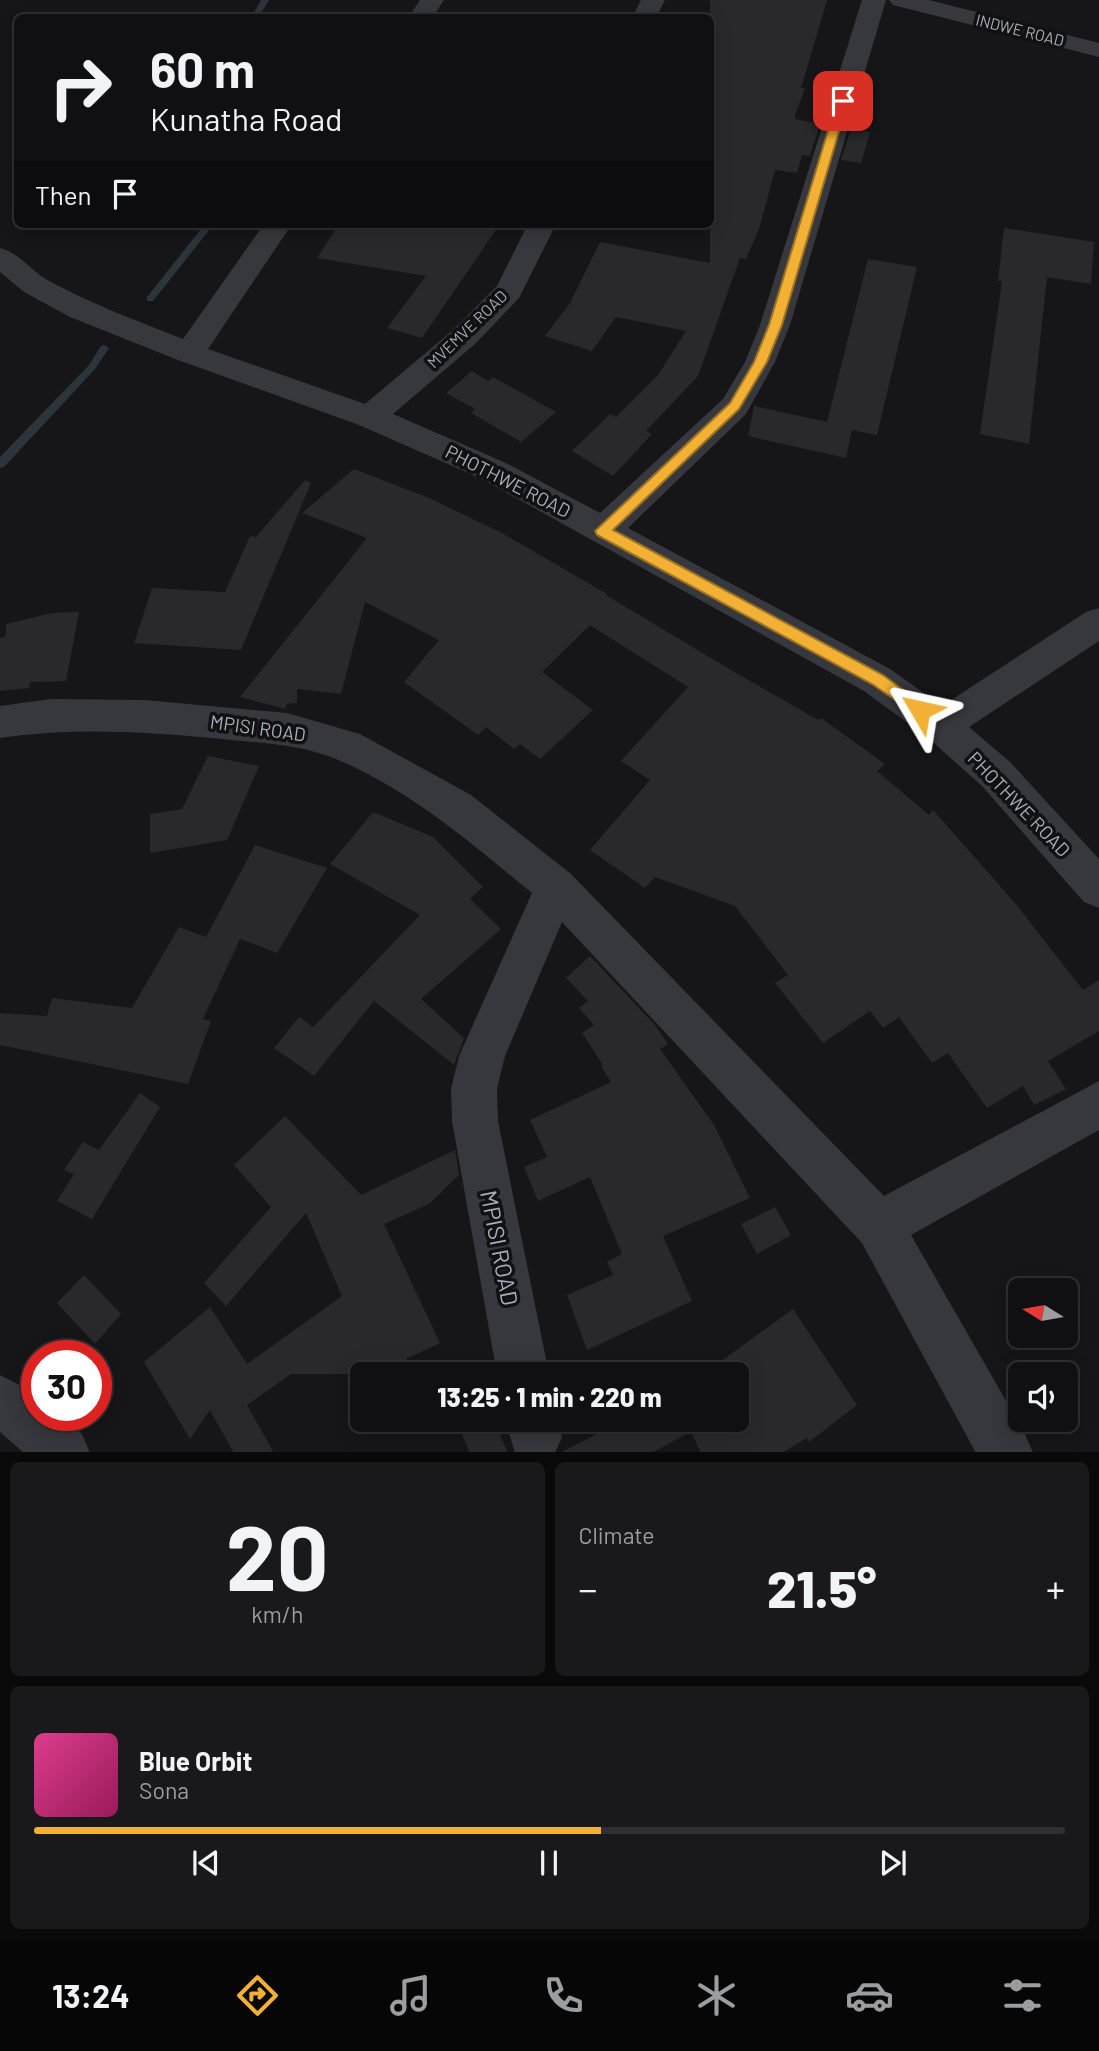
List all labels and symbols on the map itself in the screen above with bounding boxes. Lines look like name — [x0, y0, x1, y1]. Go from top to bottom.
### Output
street label: INDWE ROAD — [974, 9, 1066, 50]
pin — [813, 71, 873, 131]
street label: MVEMVE ROAD — [423, 286, 510, 371]
street label: PHOTHWE ROAD — [442, 439, 574, 522]
position arrow — [883, 673, 957, 747]
street label: MPISI ROAD — [209, 709, 307, 746]
street label: PHOTHWE ROAD — [964, 746, 1075, 861]
street label: MPISI ROAD — [475, 1188, 525, 1308]
north arrow — [1008, 1278, 1078, 1348]
speed limit sign: 30 — [21, 1340, 112, 1431]

